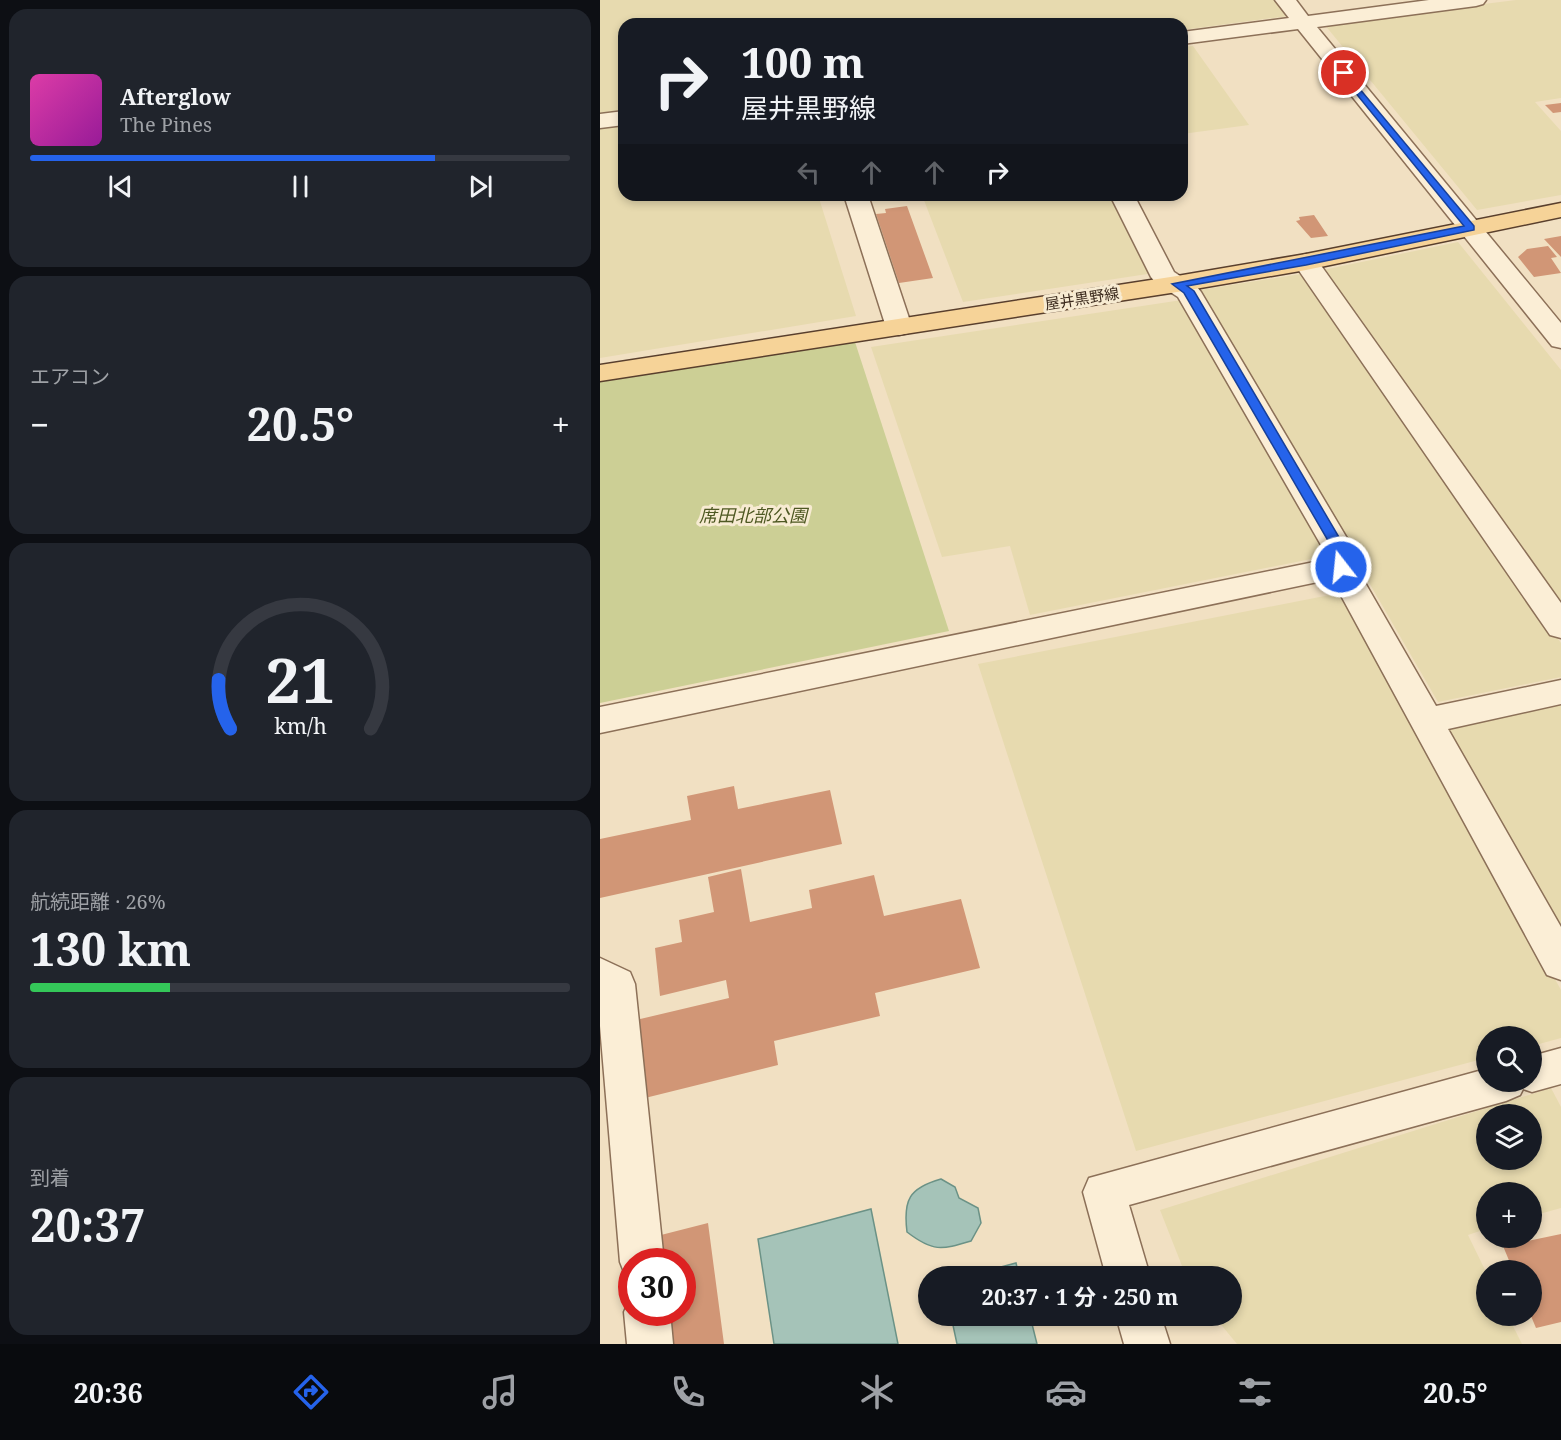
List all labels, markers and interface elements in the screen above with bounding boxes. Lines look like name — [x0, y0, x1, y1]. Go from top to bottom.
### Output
text: 100 m — [741, 33, 865, 90]
icon: right — [642, 42, 720, 120]
pin — [1318, 47, 1369, 98]
icon: arrive — [1327, 56, 1360, 89]
text: Afterglow — [120, 81, 231, 111]
text: 屋井黒野線 — [741, 89, 876, 126]
text: The Pines — [120, 111, 212, 138]
icon: left — [792, 156, 825, 189]
icon: ahead — [855, 156, 888, 189]
icon: ahead — [918, 156, 951, 189]
icon: right — [981, 156, 1014, 189]
icon: previous — [104, 170, 137, 203]
icon: pause — [284, 170, 317, 203]
icon: next — [464, 170, 497, 203]
street label: 屋井黒野線 — [1043, 282, 1120, 314]
text: エアコン — [30, 363, 110, 390]
text: 20.5° — [247, 393, 354, 454]
text: − — [30, 402, 49, 447]
text: + — [552, 402, 570, 447]
park label: 席田北部公園 — [699, 503, 810, 527]
position arrow — [1309, 535, 1373, 599]
text: 21 — [265, 636, 335, 721]
text: km/h — [274, 711, 327, 740]
text: 航続距離 · 26% — [30, 888, 166, 915]
text: 130 km — [30, 918, 191, 979]
map controls — [1476, 1026, 1542, 1326]
button: search — [1476, 1026, 1542, 1092]
button: layers — [1476, 1104, 1542, 1170]
text: 到着 — [30, 1164, 70, 1191]
button: + — [1476, 1182, 1542, 1248]
text: 20:37 — [30, 1194, 145, 1255]
speed limit sign: 30 — [618, 1248, 696, 1326]
button: − — [1476, 1260, 1542, 1326]
text: 20:37 · 1 分 · 250 m — [981, 1281, 1179, 1311]
icon: directions — [290, 1371, 332, 1413]
icon: music — [479, 1371, 521, 1413]
icon: phone — [667, 1371, 709, 1413]
icon: climate — [856, 1371, 898, 1413]
icon: car — [1045, 1371, 1087, 1413]
icon: filters — [1234, 1371, 1276, 1413]
text: 20:36 — [73, 1374, 143, 1411]
text: 20.5° — [1423, 1374, 1488, 1411]

